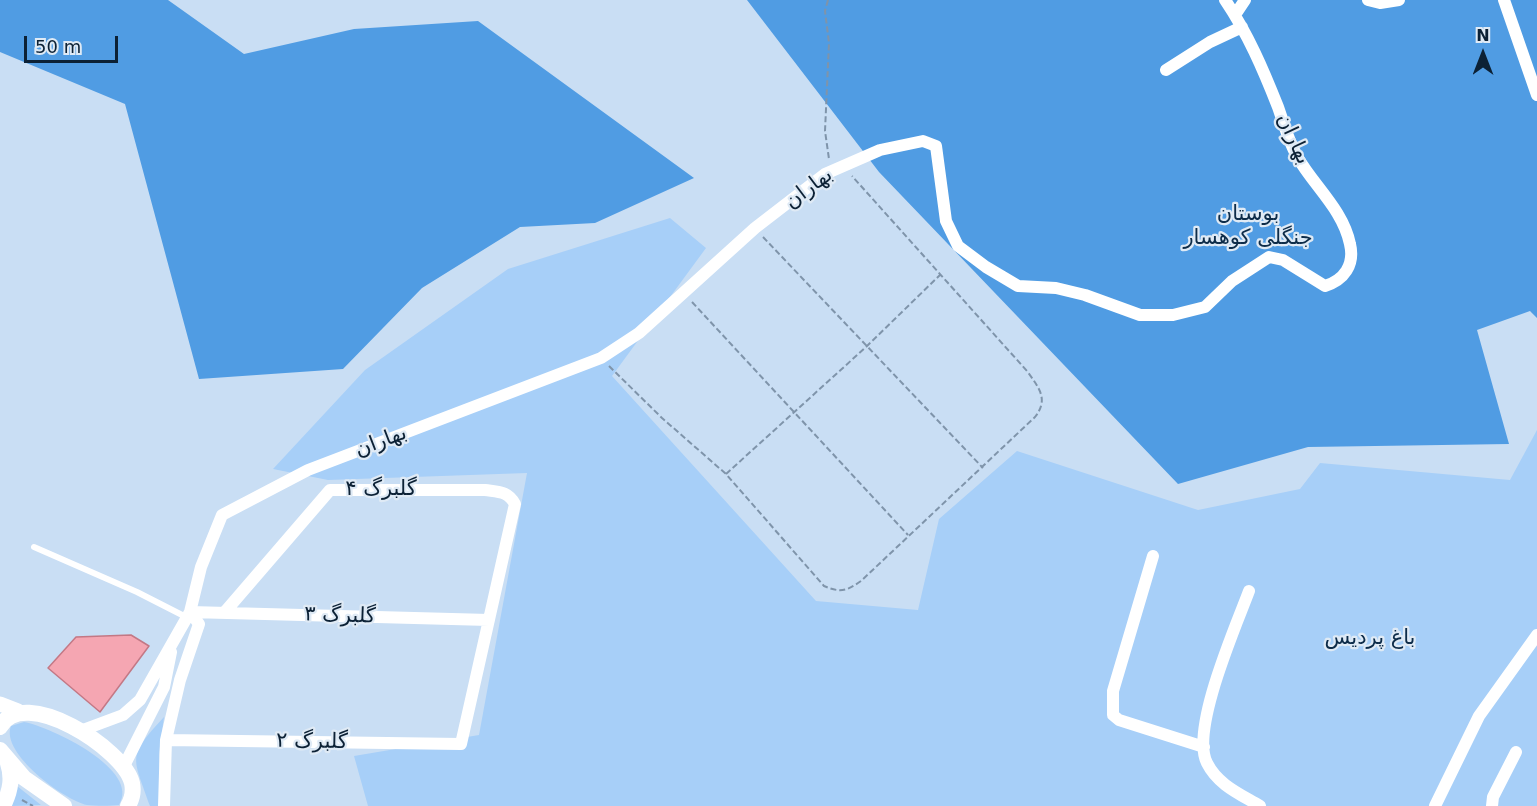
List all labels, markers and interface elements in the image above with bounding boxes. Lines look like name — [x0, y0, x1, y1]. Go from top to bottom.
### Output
scale bar — [27, 24, 122, 62]
north arrow — [1453, 24, 1513, 84]
text: N — [1476, 26, 1490, 45]
text: 50 m — [35, 36, 81, 57]
street label: بهاران — [1270, 110, 1316, 168]
street label: بهاران — [780, 163, 838, 215]
park label: بوستان جنگلی کوهسار — [1183, 202, 1313, 252]
street label: بهاران — [352, 421, 410, 463]
street label: گلبرگ ۴ — [345, 477, 417, 503]
street label: گلبرگ ۳ — [304, 602, 376, 630]
park label: باغ پردیس — [1325, 626, 1415, 652]
street label: گلبرگ ۲ — [276, 729, 348, 755]

